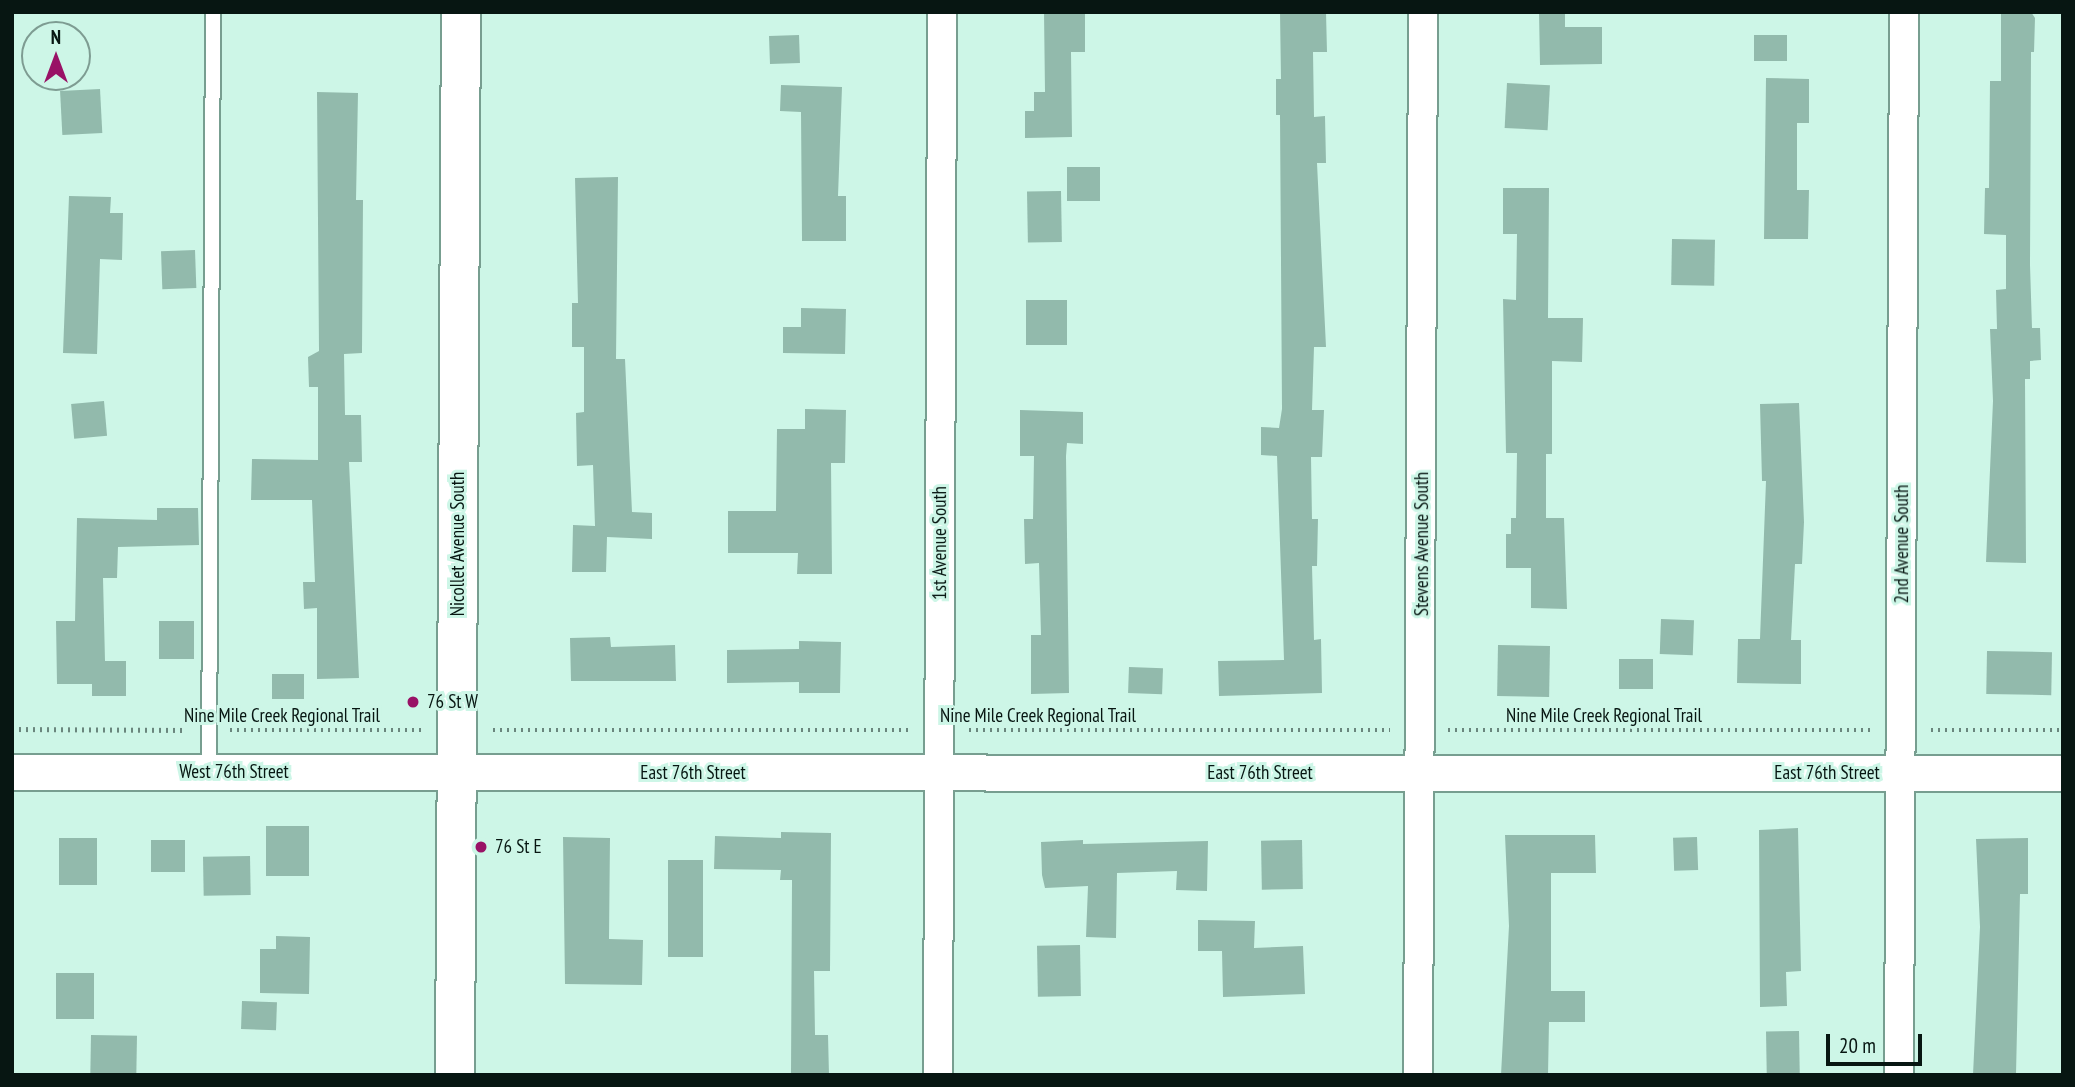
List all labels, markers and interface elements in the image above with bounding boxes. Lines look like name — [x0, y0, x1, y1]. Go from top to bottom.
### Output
north arrow — [21, 21, 91, 91]
text: N — [51, 25, 61, 49]
street label: Nicollet Avenue South — [447, 471, 469, 617]
street label: Stevens Avenue South — [1411, 472, 1433, 616]
street label: 2nd Avenue South — [1891, 484, 1913, 604]
street label: 1st Avenue South — [929, 486, 951, 600]
place label: 76 St W — [427, 691, 478, 713]
marker: 76 St W — [405, 694, 421, 710]
street label: Nine Mile Creek Regional Trail — [184, 705, 380, 727]
street label: Nine Mile Creek Regional Trail — [940, 705, 1136, 727]
street label: Nine Mile Creek Regional Trail — [1506, 705, 1702, 727]
street label: West 76th Street — [179, 761, 289, 783]
street label: East 76th Street — [640, 762, 746, 784]
street label: East 76th Street — [1207, 762, 1313, 784]
street label: East 76th Street — [1774, 762, 1880, 784]
place label: 76 St E — [495, 836, 542, 858]
marker: 76 St E — [473, 839, 489, 855]
scale bar — [1830, 1020, 1926, 1064]
text: 20 m — [1839, 1032, 1876, 1059]

